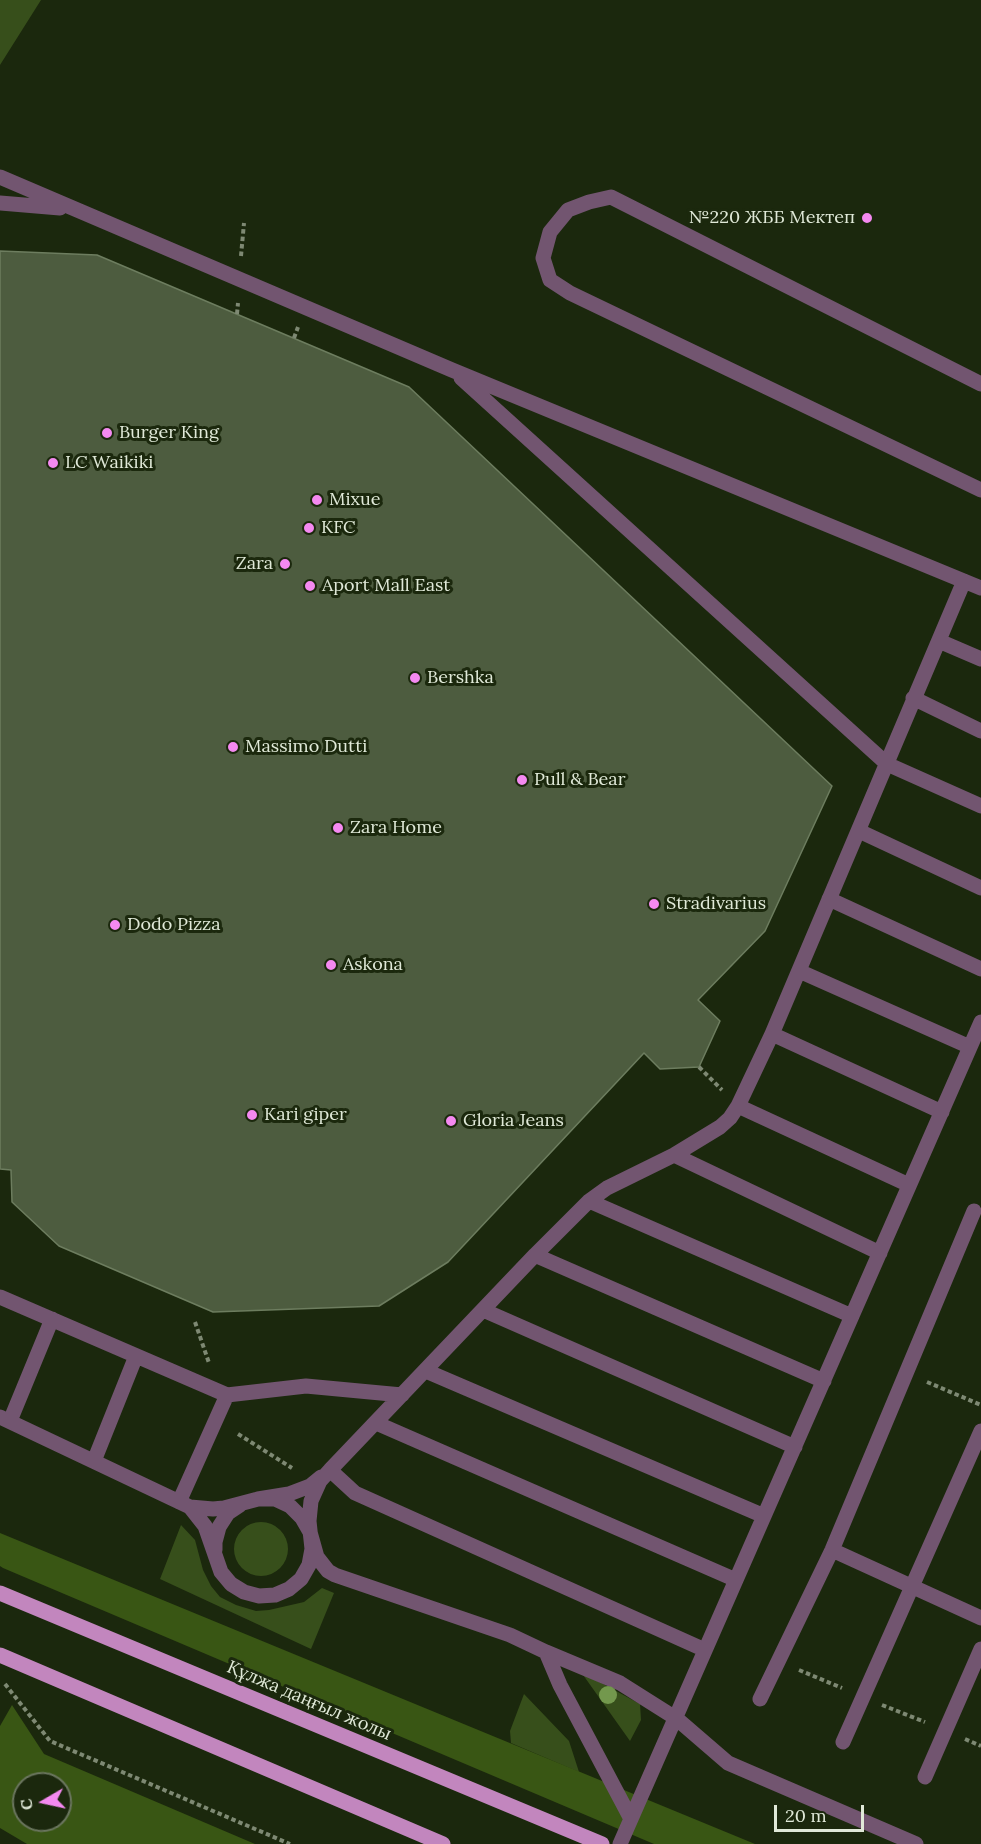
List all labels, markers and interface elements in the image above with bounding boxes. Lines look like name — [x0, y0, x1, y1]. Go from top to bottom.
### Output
place label: №220 ЖББ Мектеп — [689, 207, 855, 229]
marker: №220 ЖББ Мектеп — [860, 211, 874, 225]
place label: Burger King — [119, 422, 219, 444]
marker: Burger King — [100, 426, 114, 440]
place label: LC Waikiki — [65, 452, 153, 474]
marker: LC Waikiki — [46, 456, 60, 470]
place label: Mixue — [329, 489, 381, 511]
marker: Mixue — [310, 493, 324, 507]
place label: KFC — [321, 517, 356, 539]
marker: KFC — [302, 521, 316, 535]
place label: Zara — [236, 553, 273, 575]
marker: Zara — [278, 557, 292, 571]
place label: Aport Mall East — [322, 575, 450, 597]
marker: Aport Mall East — [303, 579, 317, 593]
place label: Bershka — [427, 667, 494, 689]
marker: Bershka — [408, 671, 422, 685]
place label: Massimo Dutti — [245, 736, 367, 758]
marker: Massimo Dutti — [226, 740, 240, 754]
place label: Pull & Bear — [534, 769, 625, 791]
marker: Pull & Bear — [515, 773, 529, 787]
place label: Zara Home — [350, 817, 442, 839]
marker: Zara Home — [331, 821, 345, 835]
place label: Stradivarius — [666, 893, 766, 915]
marker: Stradivarius — [647, 897, 661, 911]
place label: Dodo Pizza — [127, 914, 221, 936]
marker: Dodo Pizza — [108, 918, 122, 932]
place label: Askona — [343, 954, 403, 976]
marker: Askona — [324, 958, 338, 972]
place label: Kari giper — [264, 1104, 347, 1126]
marker: Kari giper — [245, 1108, 259, 1122]
place label: Gloria Jeans — [463, 1110, 564, 1132]
marker: Gloria Jeans — [444, 1114, 458, 1128]
street label: Құлжа даңғыл жолы — [224, 1657, 394, 1745]
north arrow — [12, 1772, 72, 1832]
scale bar — [777, 1793, 867, 1831]
text: С — [15, 1798, 37, 1812]
text: 20 m — [785, 1804, 827, 1827]

